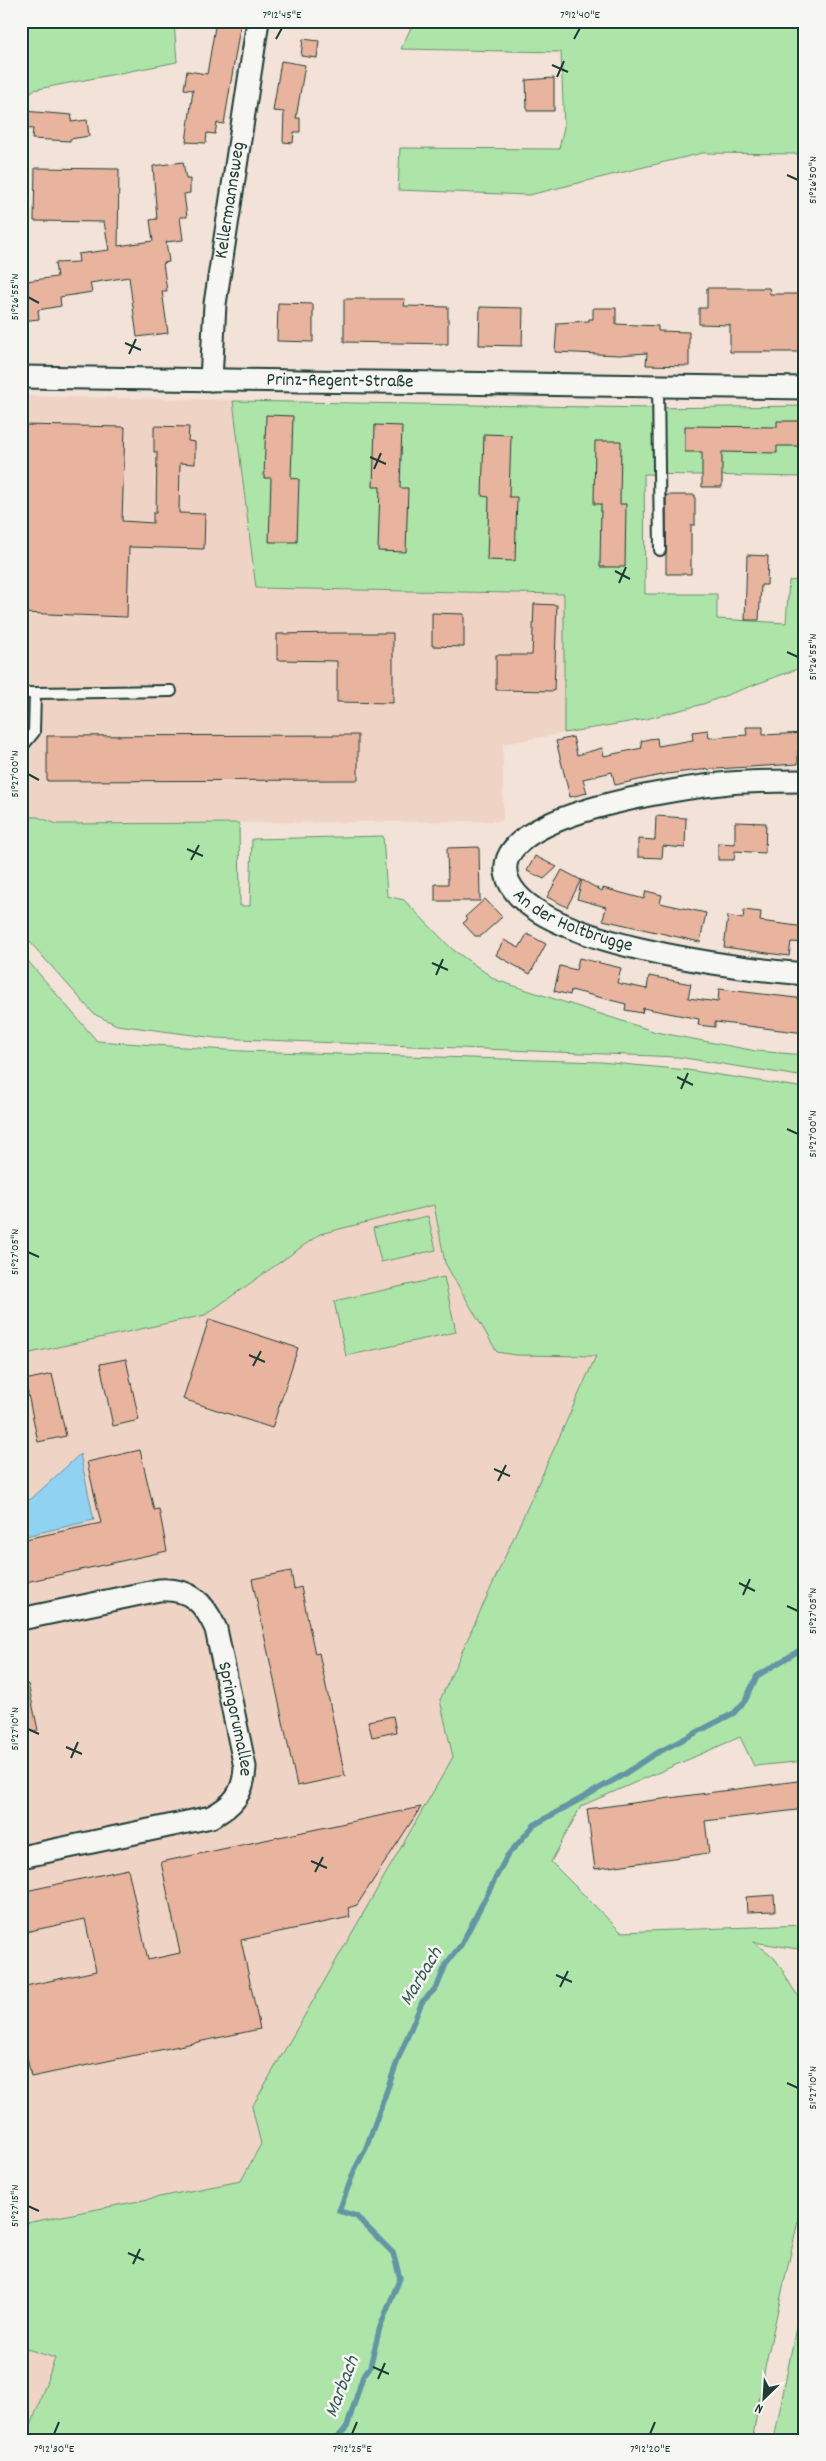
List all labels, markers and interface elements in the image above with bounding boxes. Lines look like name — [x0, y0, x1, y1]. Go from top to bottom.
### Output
text: 7°12'45"E — [263, 7, 302, 24]
text: 7°12'40"E — [560, 7, 601, 24]
street label: Kellermannsweg — [209, 140, 253, 261]
text: 51°26'50"N — [805, 156, 822, 204]
text: 51°26'55"N — [7, 274, 24, 320]
street label: Prinz-Regent-Straße — [266, 367, 414, 396]
text: 51°26'55"N — [805, 634, 822, 680]
text: 51°27'00"N — [7, 750, 24, 798]
street label: An der Holtbrügge — [506, 883, 635, 960]
text: 51°27'00"N — [805, 1110, 822, 1158]
text: 51°27'05"N — [7, 1229, 24, 1275]
text: 51°27'05"N — [805, 1588, 822, 1634]
street label: Springorumallee — [210, 1659, 258, 1778]
text: 51°27'10"N — [7, 1707, 24, 1751]
water label: Marbach — [394, 1942, 451, 2012]
text: 51°27'10"N — [805, 2066, 822, 2110]
text: 51°27'15"N — [7, 2185, 24, 2227]
water label: Marbach — [319, 2351, 368, 2422]
north arrow — [738, 2374, 788, 2424]
text: N — [752, 2397, 767, 2418]
text: 7°12'30"E — [34, 2441, 75, 2458]
text: 7°12'25"E — [332, 2441, 372, 2458]
text: 7°12'20"E — [630, 2441, 671, 2458]

